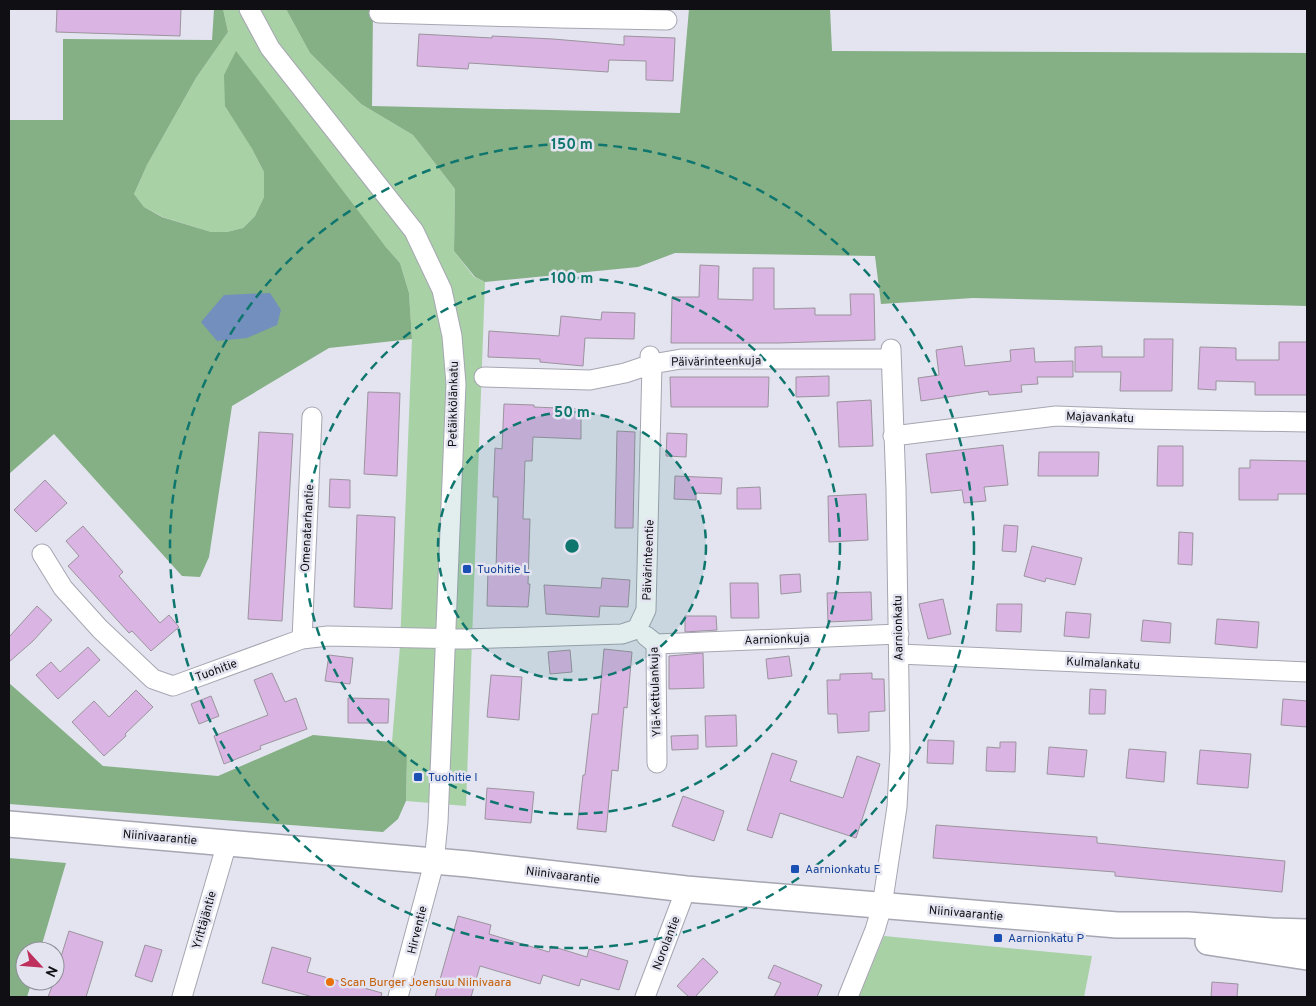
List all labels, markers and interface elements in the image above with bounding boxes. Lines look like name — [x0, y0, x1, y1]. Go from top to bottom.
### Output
text: 150 m — [551, 136, 593, 155]
text: 100 m — [551, 270, 593, 289]
street label: Päivärinteenkuja — [671, 353, 761, 371]
street label: Petäikkölänkatu — [445, 361, 463, 447]
text: 50 m — [554, 404, 590, 423]
street label: Majavankatu — [1066, 409, 1134, 427]
street label: Omenatarhantie — [298, 484, 318, 572]
street label: Päivärinteentie — [640, 519, 658, 601]
centre of rings — [563, 537, 581, 555]
place label: Tuohitie L — [477, 562, 530, 578]
marker: Tuohitie L — [461, 563, 473, 575]
street label: Aarnionkatu — [890, 595, 908, 661]
street label: Aarnionkuja — [744, 631, 810, 649]
street label: Ylä-Kettulankuja — [646, 647, 666, 737]
street label: Kulmalankatu — [1066, 654, 1140, 674]
street label: Tuohitie — [193, 656, 240, 686]
place label: Tuohitie I — [428, 770, 478, 786]
marker: Tuohitie I — [412, 771, 424, 783]
street label: Niinivaarantie — [122, 827, 198, 849]
place label: Aarnionkatu E — [805, 862, 881, 878]
marker: Aarnionkatu E — [789, 863, 801, 875]
street label: Niinivaarantie — [525, 864, 601, 888]
street label: Yrittäjäntie — [189, 889, 221, 951]
street label: Niinivaarantie — [928, 903, 1004, 925]
street label: Hirventie — [404, 904, 432, 956]
street label: Norolantie — [649, 914, 684, 972]
place label: Aarnionkatu P — [1008, 931, 1084, 947]
marker: Aarnionkatu P — [992, 932, 1004, 944]
north arrow — [15, 941, 65, 991]
text: N — [40, 963, 60, 979]
place label: Scan Burger Joensuu Niinivaara — [340, 975, 511, 991]
marker: Scan Burger Joensuu Niinivaara — [324, 976, 336, 988]

